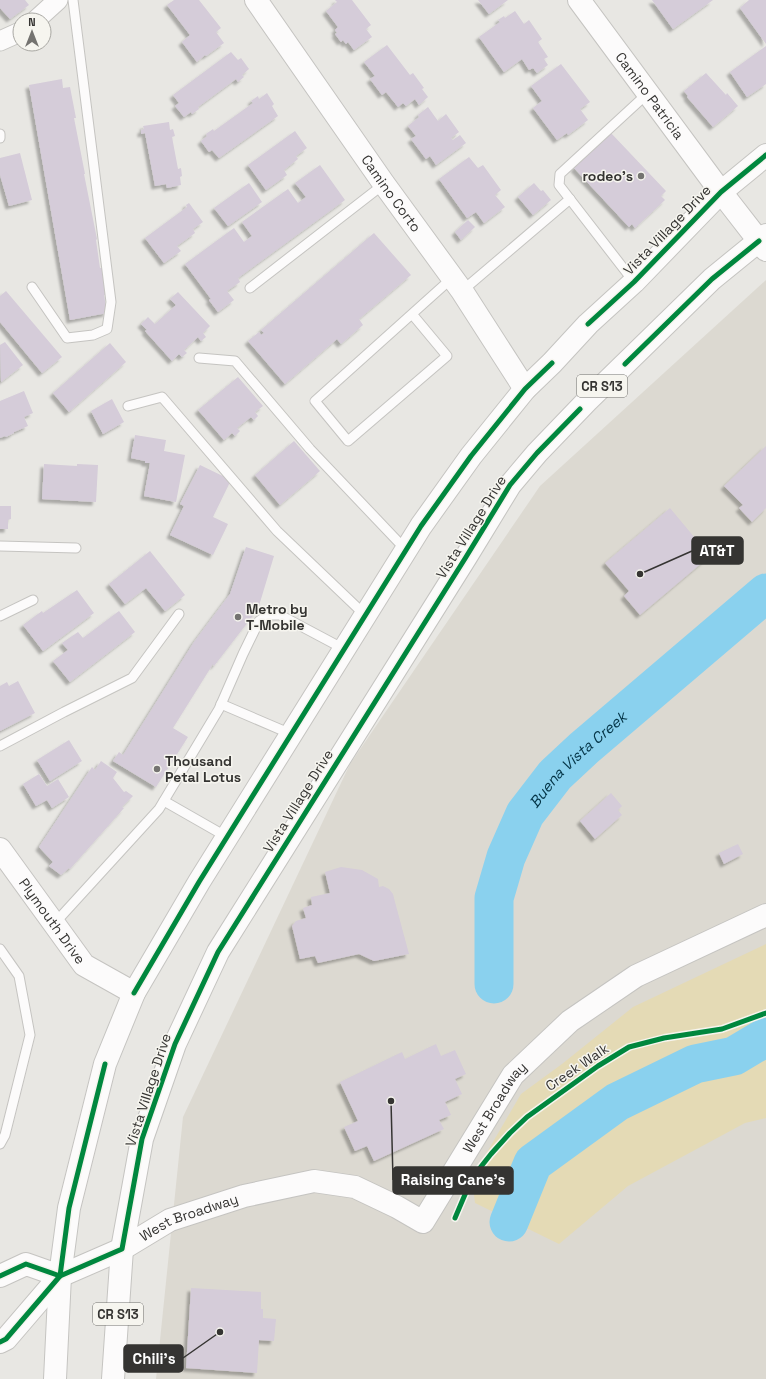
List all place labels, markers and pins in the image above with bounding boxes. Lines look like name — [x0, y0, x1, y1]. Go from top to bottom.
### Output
place label: rodeo's — [583, 167, 633, 185]
marker: rodeo's — [636, 171, 646, 181]
callout: AT&T — [692, 537, 743, 564]
place label: Metro by T-Mobile — [246, 600, 308, 634]
marker: Metro by T-Mobile — [233, 612, 243, 622]
place label: Thousand Petal Lotus — [165, 752, 241, 786]
marker: Thousand Petal Lotus — [152, 764, 162, 774]
callout: Raising Cane's — [393, 1167, 513, 1194]
callout: Chili's — [124, 1345, 183, 1372]

